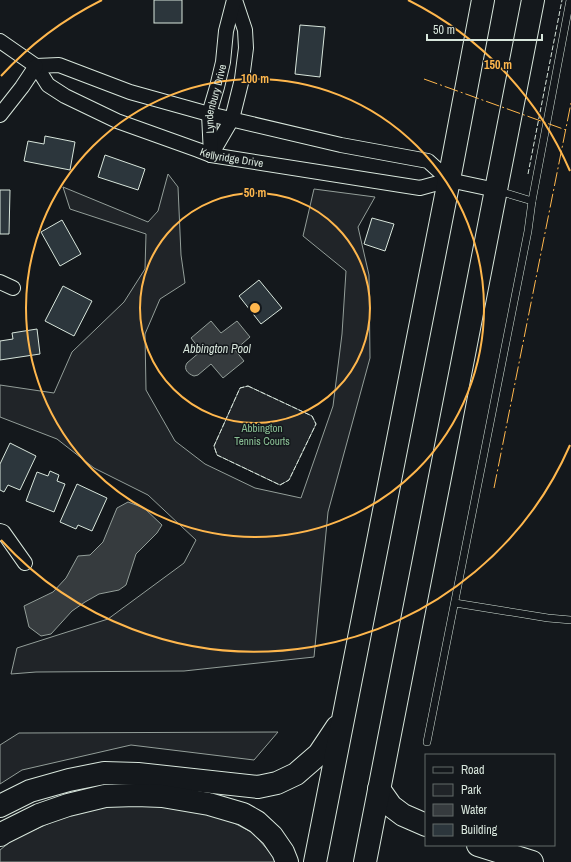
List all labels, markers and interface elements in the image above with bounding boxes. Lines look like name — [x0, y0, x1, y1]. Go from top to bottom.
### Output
scale bar — [427, 16, 542, 42]
text: 50 m — [433, 22, 455, 38]
text: 150 m — [484, 57, 512, 73]
street label: Lyndenbury Drive — [202, 63, 229, 134]
text: 100 m — [241, 71, 269, 87]
street label: Kellyridge Drive — [198, 144, 264, 170]
text: 50 m — [244, 185, 266, 201]
centre of rings — [248, 301, 262, 315]
water label: Abbington Pool — [182, 341, 251, 357]
park label: Abbington Tennis Courts — [234, 421, 290, 448]
legend — [425, 754, 555, 846]
text: Road — [461, 762, 485, 778]
text: Park — [461, 782, 481, 798]
text: Water — [461, 802, 488, 818]
text: Building — [461, 822, 498, 838]

